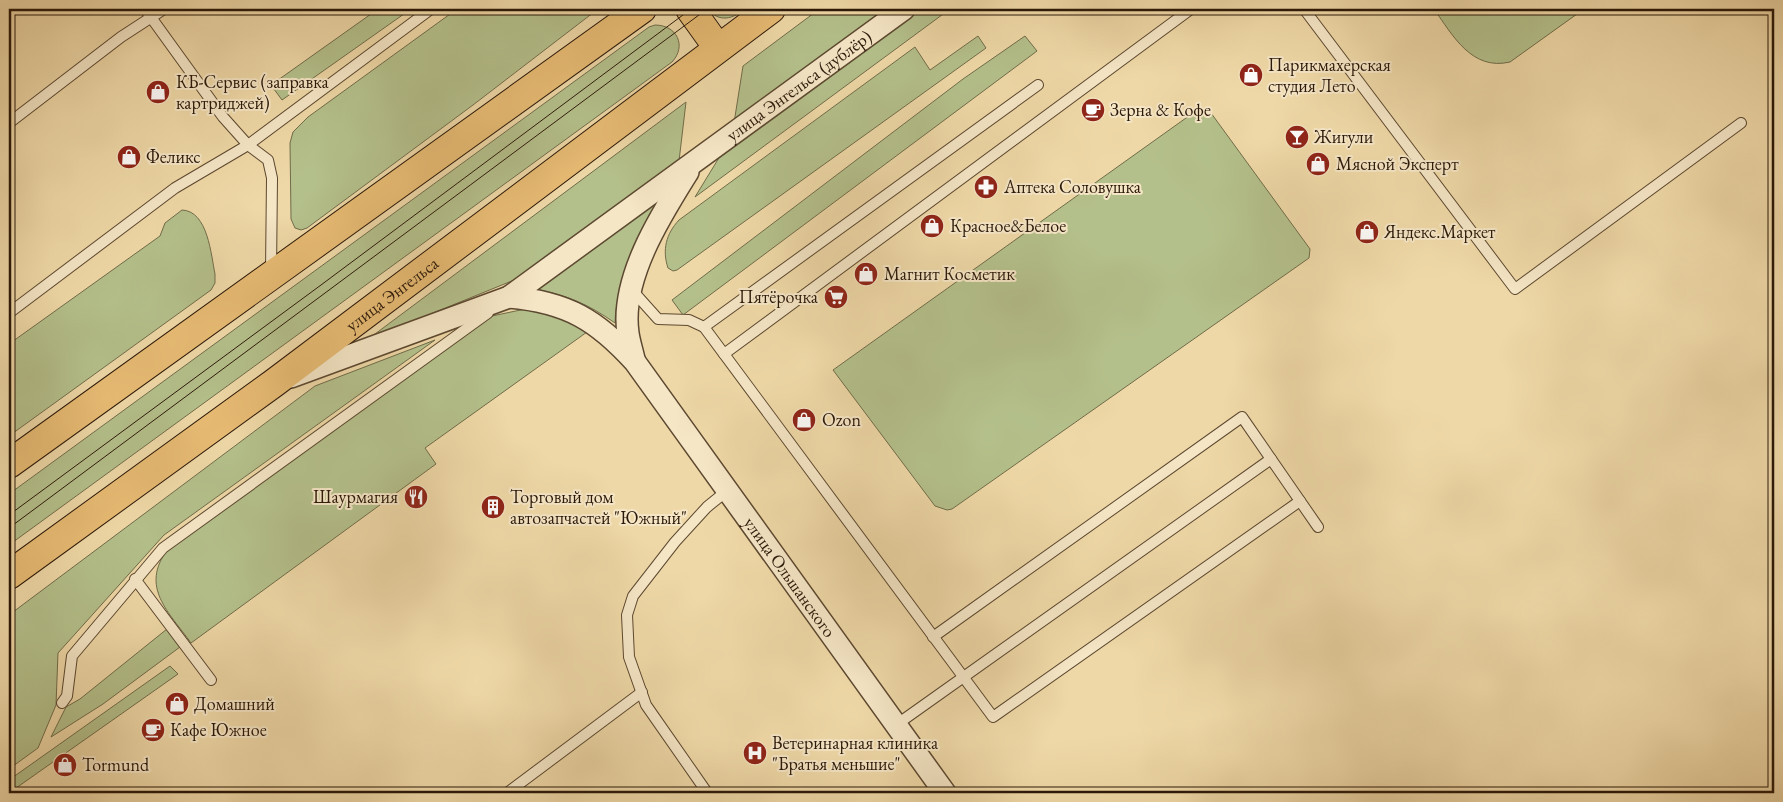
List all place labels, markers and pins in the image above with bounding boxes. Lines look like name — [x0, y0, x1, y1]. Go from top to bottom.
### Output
place label: Парикмаxерская студия Лето — [1268, 53, 1391, 97]
shop icon: Парикмаxерская студия Лето — [1238, 62, 1264, 88]
place label: КБ-Сервис (заправка картриджей) — [176, 70, 330, 114]
shop icon: КБ-Сервис (заправка картриджей) — [145, 79, 171, 105]
cafe icon: Зерна & Кофе — [1080, 97, 1106, 123]
place label: Зерна & Кофе — [1110, 98, 1211, 121]
bar icon: Жигули — [1284, 124, 1310, 150]
place label: Жигули — [1313, 125, 1374, 148]
shop icon: Феликс — [116, 144, 142, 170]
place label: Феликс — [146, 145, 201, 168]
shop icon: Мясной Эксперт — [1305, 151, 1331, 177]
place label: Мясной Эксперт — [1336, 152, 1459, 175]
pharmacy icon: Аптека Соловушка — [973, 174, 999, 200]
place label: Аптека Соловушка — [1003, 175, 1142, 198]
shop icon: Красное&Белое — [919, 213, 945, 239]
place label: Красное&Белое — [950, 214, 1066, 237]
shop icon: Яндекс.Маркет — [1354, 219, 1380, 245]
place label: Яндекс.Маркет — [1383, 220, 1496, 243]
shop icon: Магнит Косметик — [853, 261, 879, 287]
place label: Магнит Косметик — [884, 262, 1015, 285]
supermarket icon: Пятёрочка — [823, 284, 849, 310]
place label: Пятёрочка — [739, 285, 819, 308]
shop icon: Ozon — [791, 407, 817, 433]
place label: Ozon — [822, 408, 861, 431]
restaurant icon: Шаурмагия — [403, 484, 429, 510]
place label: Шаурмагия — [313, 485, 398, 508]
place label: Торговый дом автозапчастей "Южный" — [510, 485, 687, 529]
building icon: Торговый дом автозапчастей "Южный" — [480, 494, 506, 520]
shop icon: Домашний — [164, 691, 190, 717]
place label: Домашний — [194, 692, 275, 715]
cafe icon: Кафе Южное — [140, 717, 166, 743]
place label: Кафе Южное — [170, 718, 267, 741]
place label: Ветеринарная клиника "Братья меньшие" — [772, 731, 939, 775]
hospital icon: Ветеринарная клиника "Братья меньшие" — [742, 740, 768, 766]
shop icon: Tormund — [52, 752, 78, 778]
place label: Tormund — [82, 753, 150, 776]

